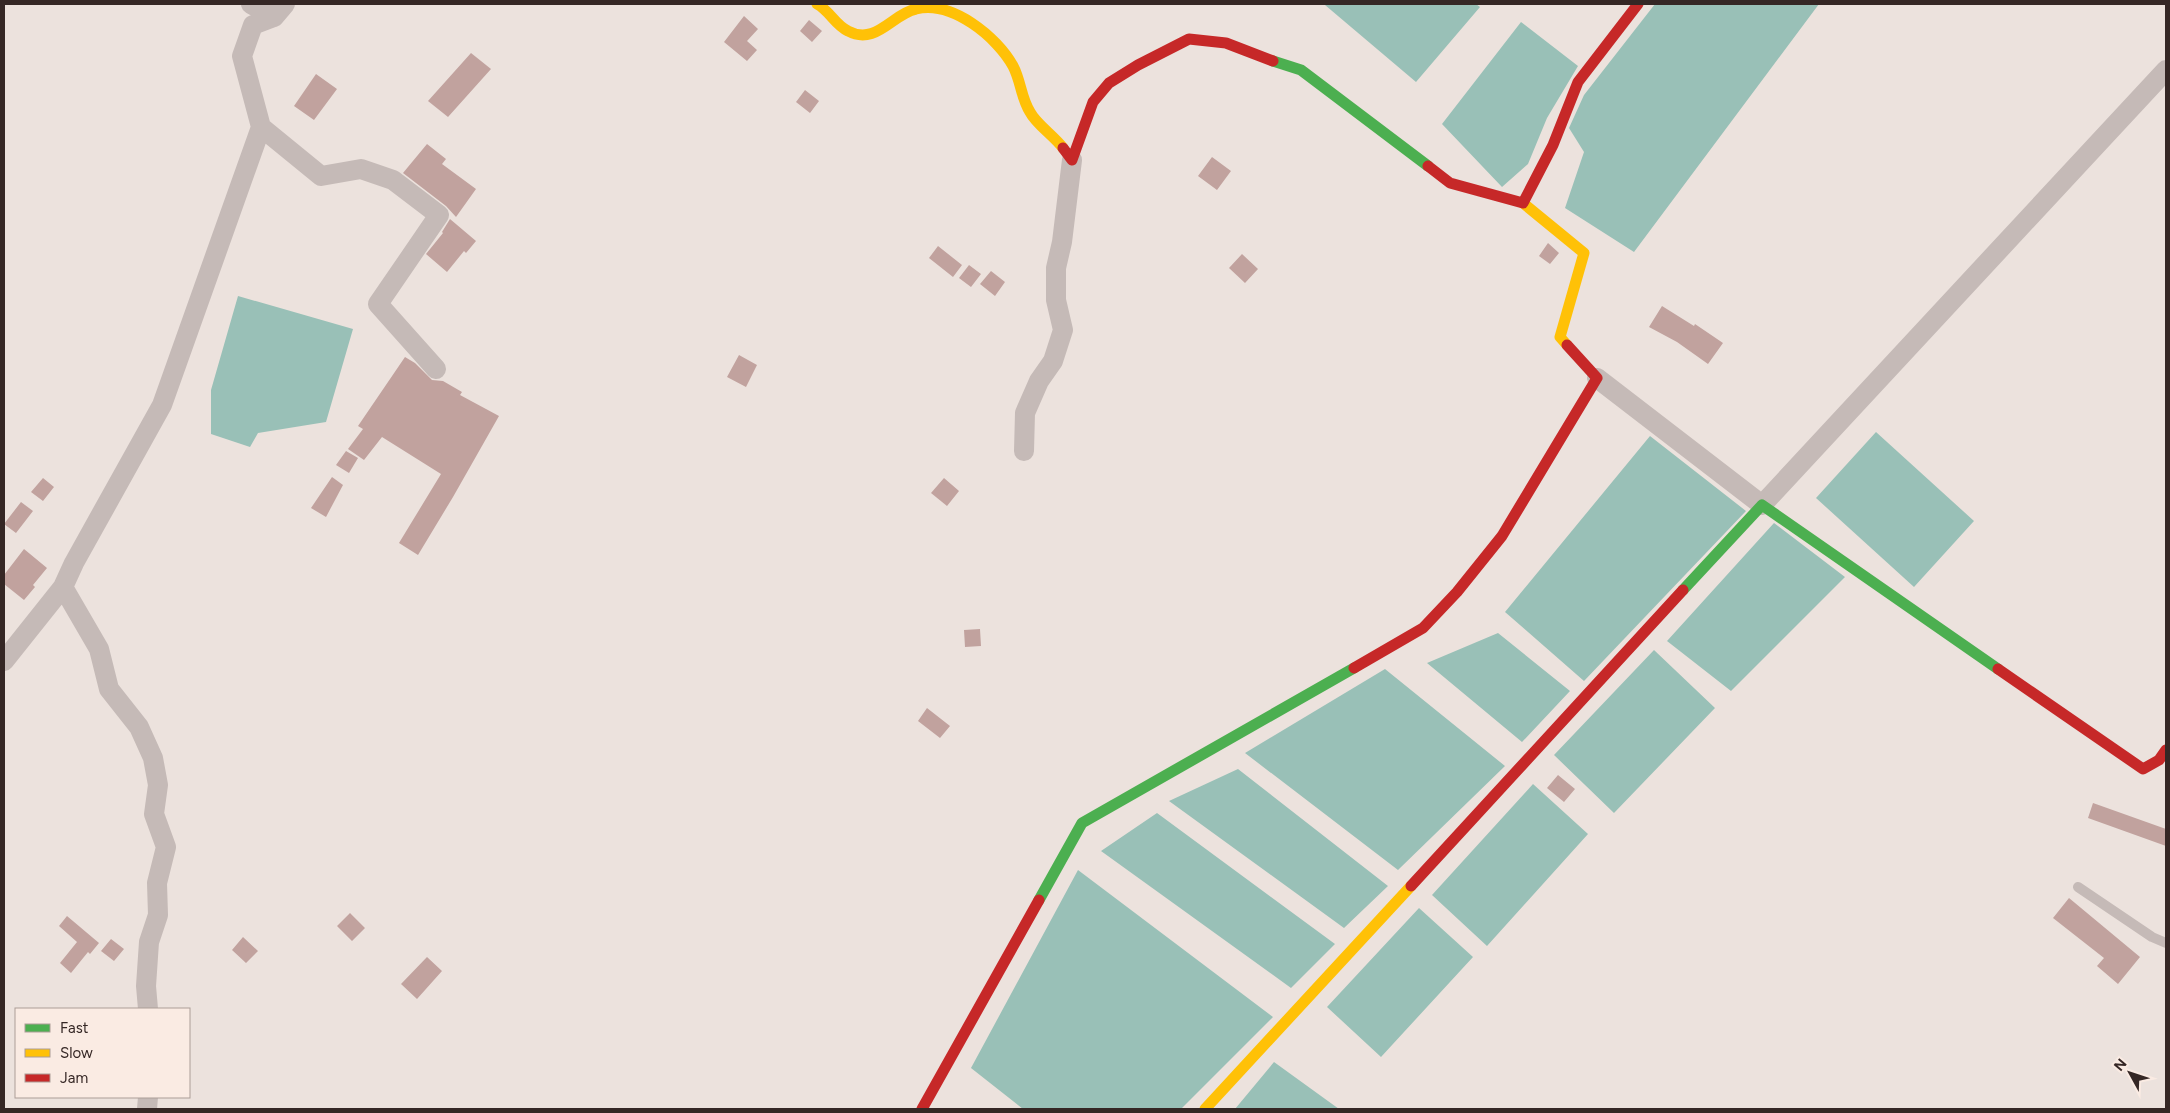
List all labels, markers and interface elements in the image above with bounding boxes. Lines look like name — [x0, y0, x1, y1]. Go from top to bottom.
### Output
legend — [15, 1008, 190, 1098]
text: Fast — [60, 1019, 89, 1037]
text: Slow — [60, 1044, 93, 1062]
north arrow — [2105, 1048, 2155, 1098]
text: N — [2110, 1055, 2130, 1075]
text: Jam — [60, 1069, 88, 1087]

